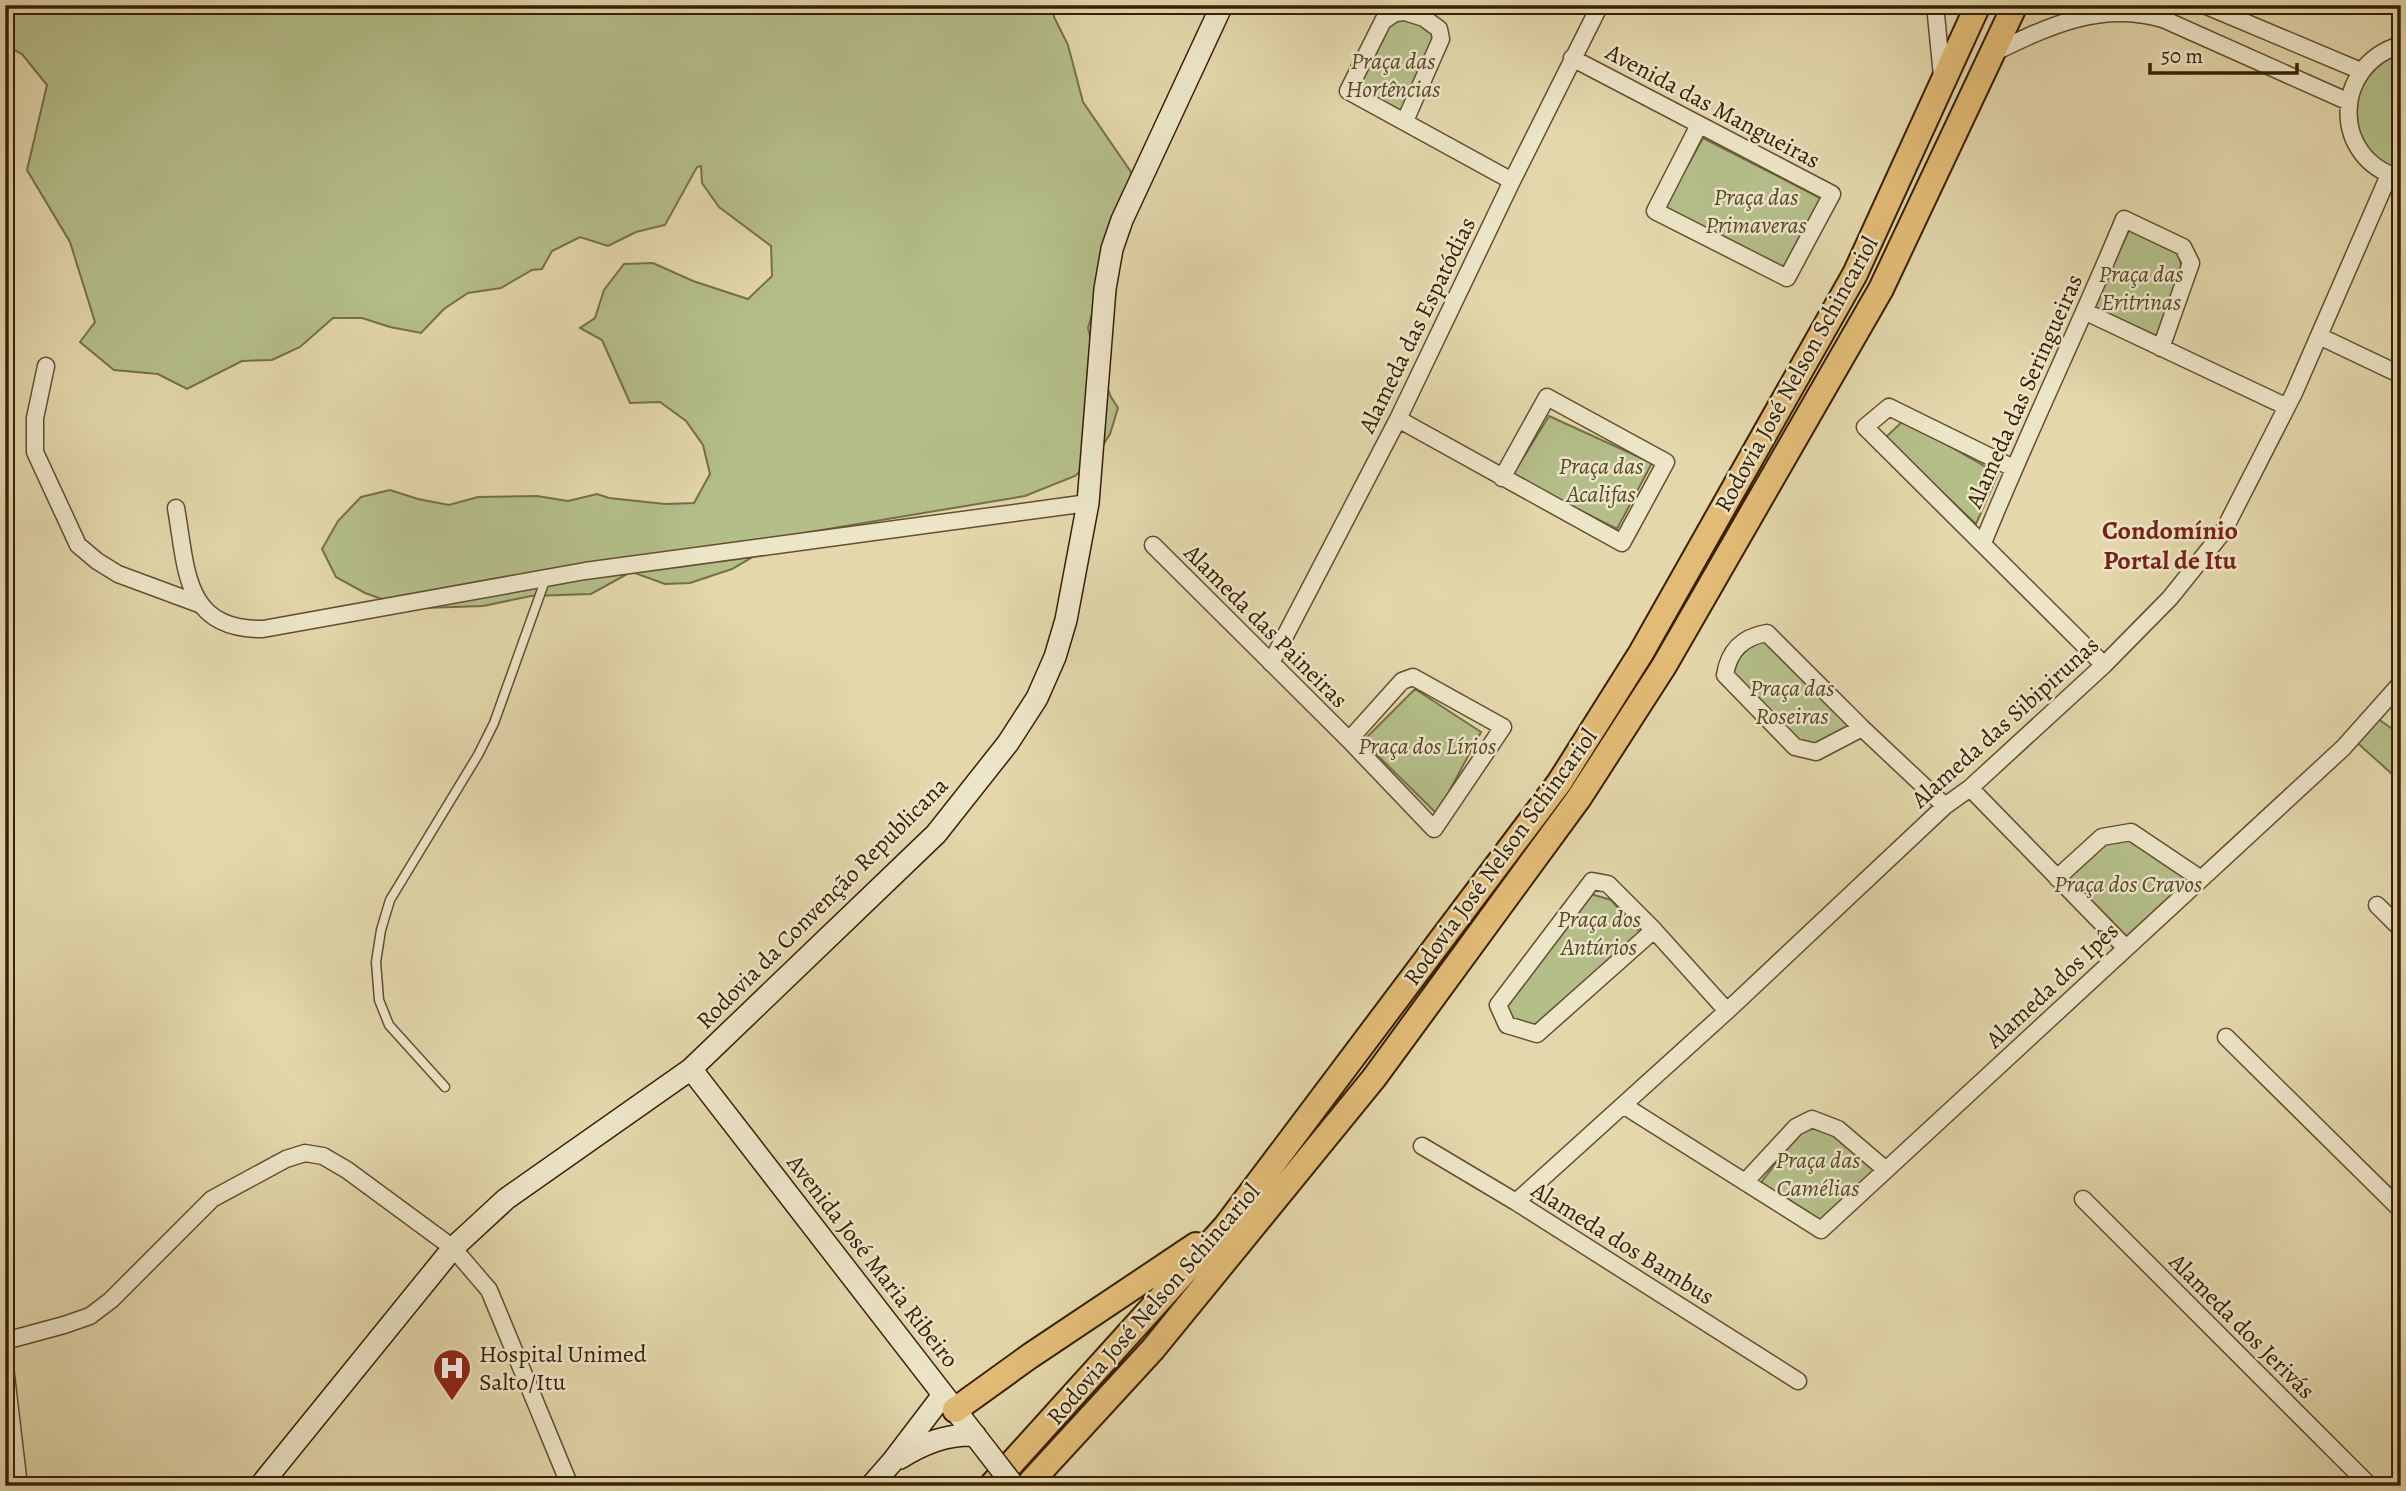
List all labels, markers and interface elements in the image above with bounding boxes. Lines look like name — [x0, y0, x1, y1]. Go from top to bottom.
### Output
scale bar — [2150, 32, 2298, 76]
street label: Avenida das Mangueiras — [1599, 35, 1826, 176]
text: 50 m — [2161, 42, 2203, 70]
park label: Praça das Hortências — [1345, 45, 1441, 105]
park label: Praça das Primaveras — [1705, 181, 1807, 241]
street label: Alameda das Espatódias — [1350, 212, 1483, 439]
street label: Rodovia José Nelson Schincariol — [1707, 230, 1885, 518]
park label: Praça das Eritrinas — [2099, 258, 2183, 318]
street label: Alameda das Seringueiras — [1958, 269, 2090, 514]
park label: Praça das Acalifas — [1559, 450, 1643, 510]
district label: Condomínio Portal de Itu — [2102, 513, 2238, 578]
street label: Alameda das Paineiras — [1176, 536, 1355, 715]
street label: Alameda das Sibipirunas — [1903, 629, 2106, 816]
park label: Praça das Roseiras — [1750, 672, 1834, 732]
street label: Rodovia José Nelson Schincariol — [1396, 722, 1604, 992]
park label: Praça dos Lírios — [1358, 730, 1496, 762]
street label: Rodovia da Convenção Republicana — [689, 769, 956, 1036]
park label: Praça dos Cravos — [2054, 868, 2202, 900]
park label: Praça dos Antúrios — [1557, 903, 1641, 963]
street label: Alameda dos Ipês — [1978, 915, 2125, 1056]
park label: Praça das Camélias — [1776, 1144, 1860, 1204]
street label: Avenida José Maria Ribeiro — [779, 1147, 966, 1374]
street label: Alameda dos Bambus — [1525, 1173, 1720, 1312]
street label: Rodovia José Nelson Schincariol — [1039, 1176, 1267, 1432]
street label: Alameda dos Jerivás — [2161, 1245, 2322, 1406]
place label: Hospital Unimed Salto/Itu — [479, 1338, 647, 1398]
hospital icon: Hospital Unimed Salto/Itu — [431, 1347, 473, 1402]

